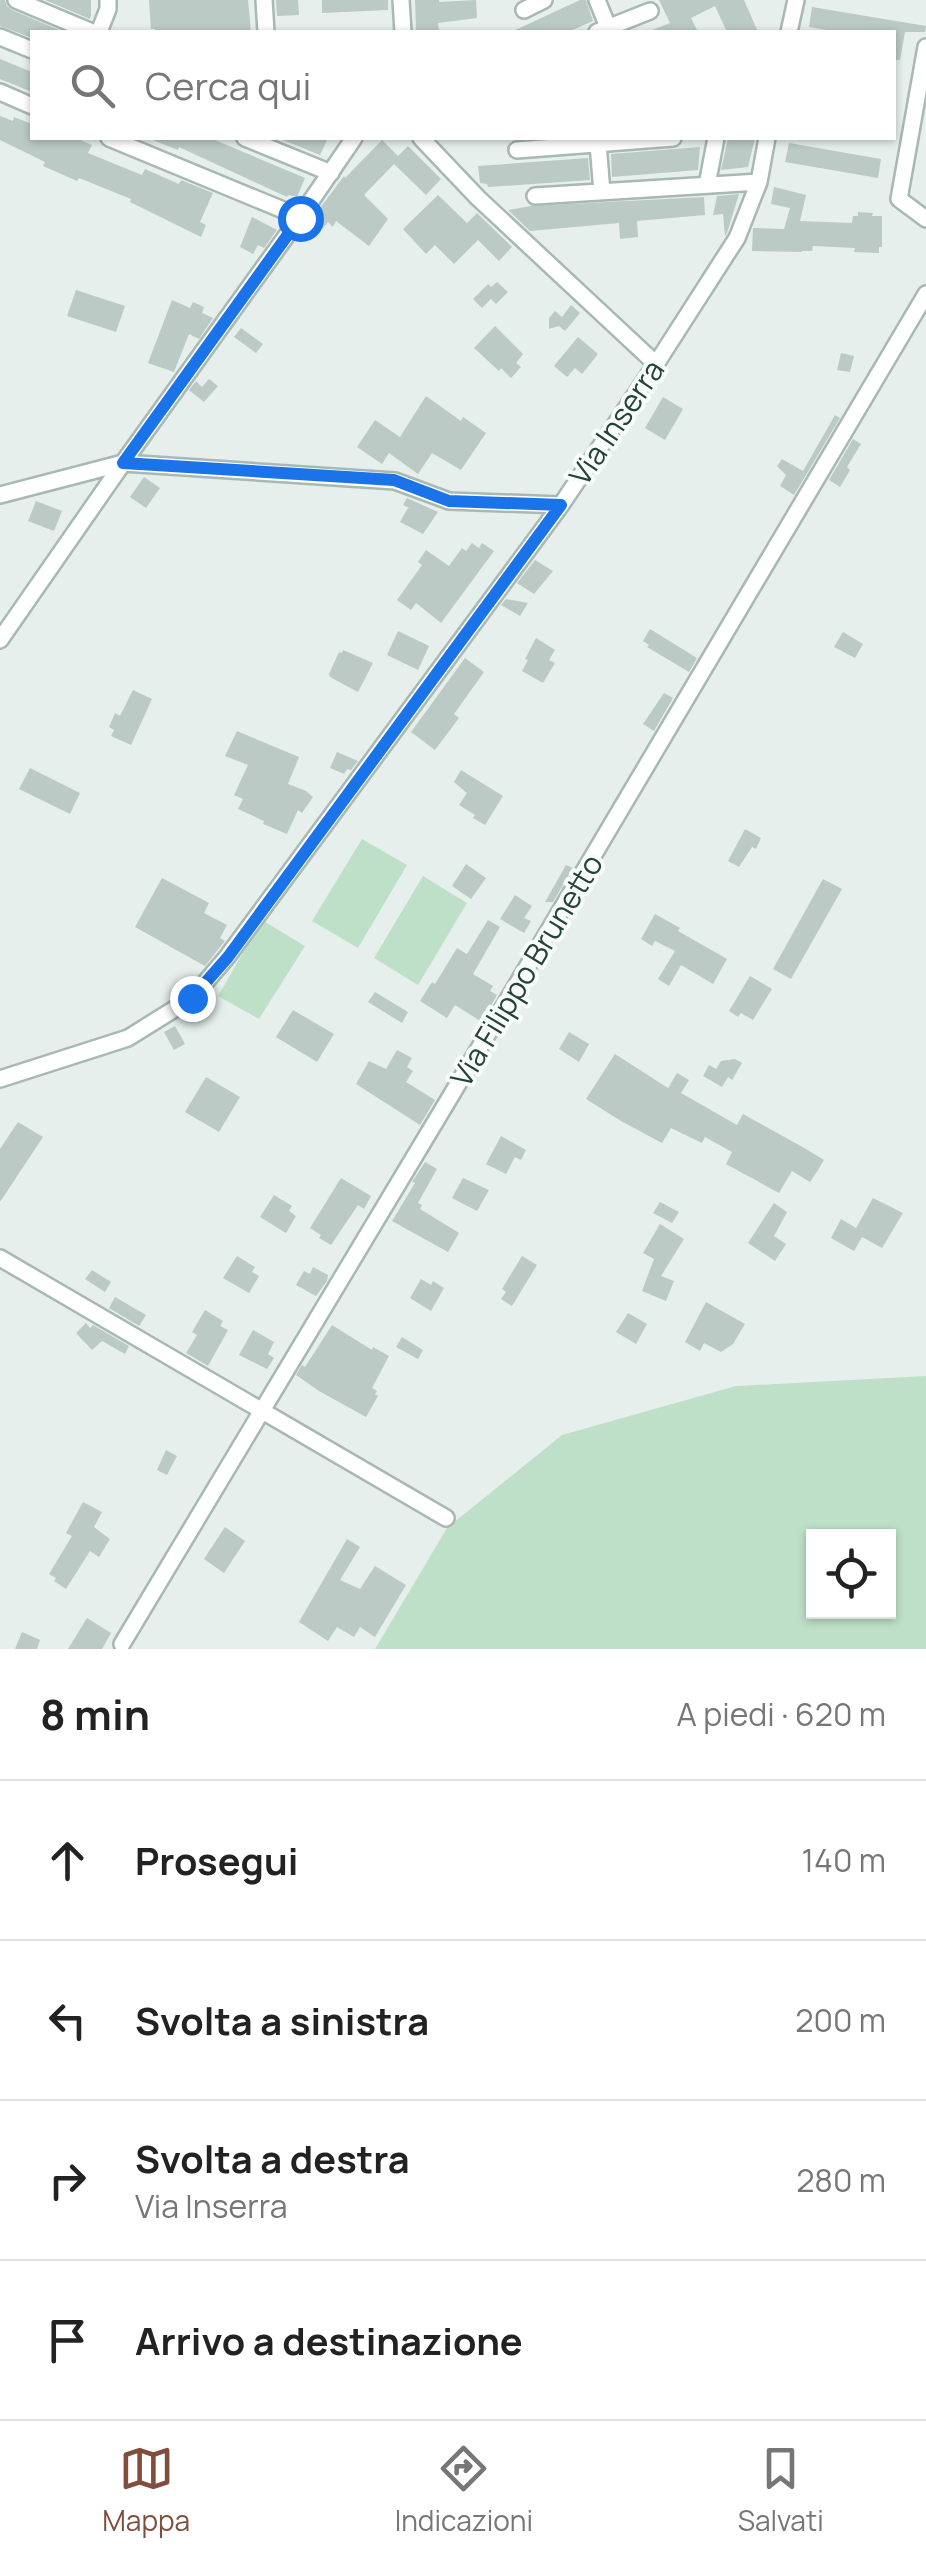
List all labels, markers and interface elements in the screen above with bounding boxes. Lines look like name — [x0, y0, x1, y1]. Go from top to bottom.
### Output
search box — [30, 30, 896, 140]
icon: search — [65, 58, 120, 113]
text: Cerca qui — [145, 59, 311, 111]
route start — [278, 196, 324, 242]
street label: Via Inserra — [559, 351, 673, 493]
street label: Via Filippo Brunetto — [440, 846, 612, 1094]
route end — [170, 976, 216, 1022]
map controls — [806, 1529, 896, 1619]
button: locate — [806, 1529, 896, 1619]
text: 8 min — [40, 1685, 150, 1743]
text: A piedi · 620 m — [677, 1692, 886, 1736]
icon: ahead — [40, 1833, 95, 1888]
text: Prosegui — [135, 1834, 298, 1886]
text: 140 m — [802, 1838, 886, 1882]
icon: left — [40, 1993, 95, 2048]
text: Svolta a sinistra — [135, 1994, 429, 2046]
text: 200 m — [795, 1998, 886, 2042]
text: Svolta a destra — [135, 2132, 410, 2184]
icon: right — [40, 2153, 95, 2208]
text: 280 m — [796, 2158, 886, 2202]
text: Via Inserra — [135, 2184, 288, 2228]
icon: arrive — [40, 2313, 95, 2368]
text: Arrivo a destinazione — [135, 2314, 523, 2366]
tab: Mappa — [102, 2441, 190, 2539]
tab: Indicazioni — [395, 2441, 533, 2539]
tab: Salvati — [738, 2441, 824, 2539]

